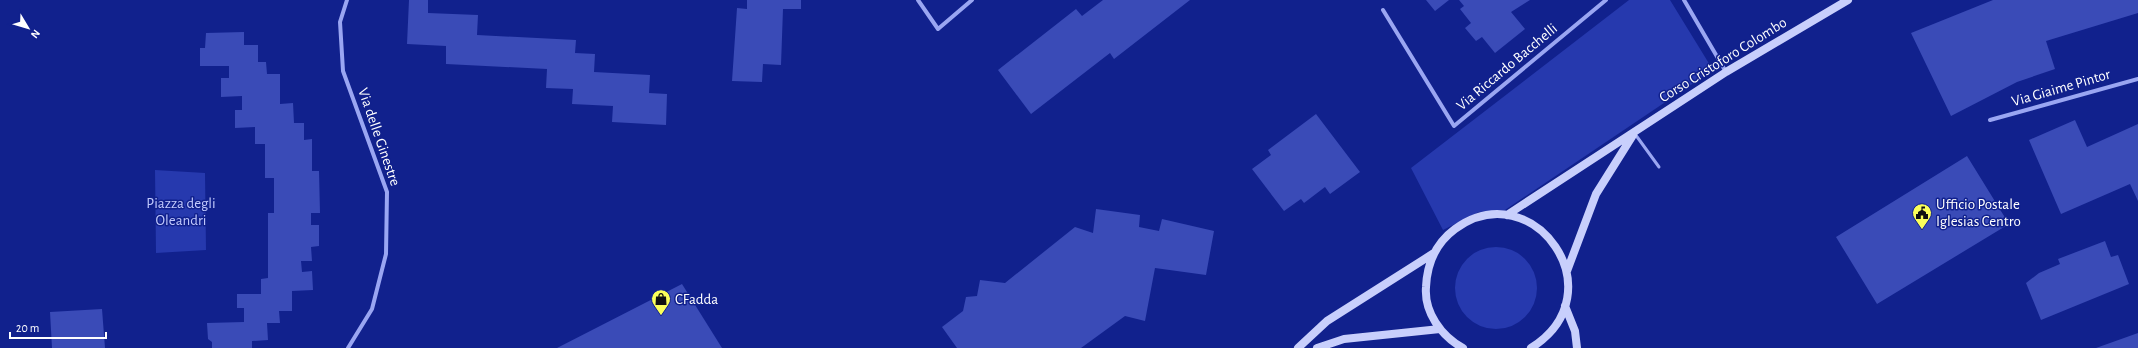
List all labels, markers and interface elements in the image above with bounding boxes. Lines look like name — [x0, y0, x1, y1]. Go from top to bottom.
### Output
north arrow — [8, 8, 48, 48]
street label: Corso Cristoforo Colombo — [1657, 15, 1789, 105]
street label: Via Riccardo Bacchelli — [1454, 21, 1560, 113]
text: N — [29, 27, 42, 40]
street label: Via Giaime Pintor — [2010, 67, 2112, 109]
street label: Via delle Ginestre — [355, 86, 403, 188]
park label: Piazza degli Oleandri — [146, 196, 216, 228]
place label: Ufficio Postale Iglesias Centro — [1936, 197, 2021, 229]
public building icon: Ufficio Postale Iglesias Centro — [1911, 202, 1933, 230]
shop icon: CFadda — [650, 288, 672, 316]
place label: CFadda — [675, 292, 718, 307]
scale bar — [10, 314, 106, 340]
text: 20 m — [16, 322, 39, 334]

